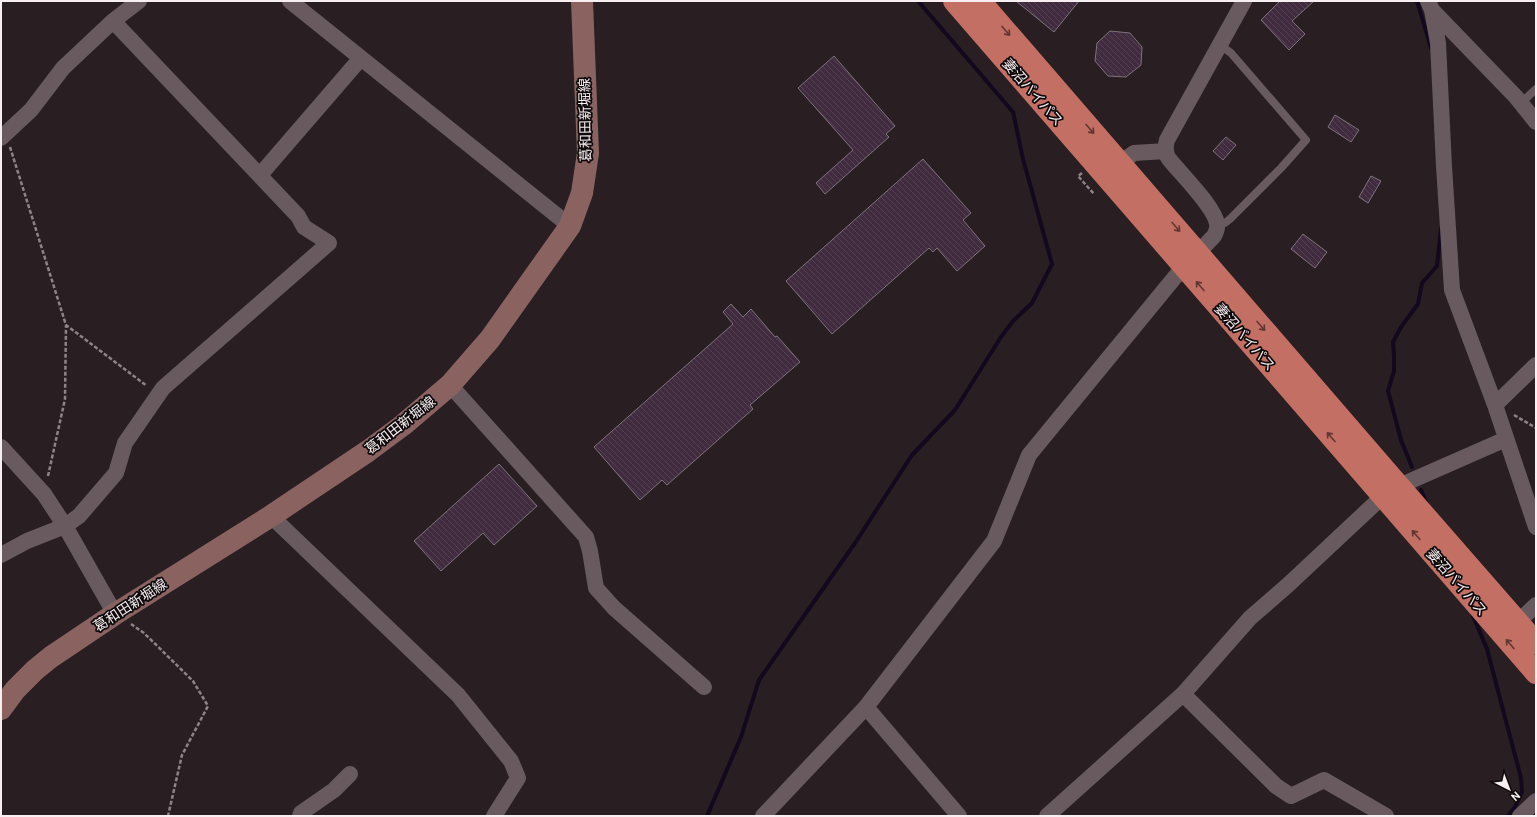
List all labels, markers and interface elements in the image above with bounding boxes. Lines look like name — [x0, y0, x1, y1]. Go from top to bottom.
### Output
one-way arrow — [1001, 25, 1010, 36]
street label: 妻沼バイパス — [998, 56, 1066, 130]
street label: 葛和田新堀線 — [577, 78, 596, 162]
one-way arrow — [1086, 124, 1095, 135]
one-way arrow — [1171, 222, 1180, 233]
one-way arrow — [1196, 281, 1205, 291]
street label: 妻沼バイパス — [1210, 301, 1278, 375]
one-way arrow — [1256, 320, 1265, 331]
street label: 葛和田新堀線 — [363, 394, 439, 459]
one-way arrow — [1327, 431, 1336, 442]
one-way arrow — [1412, 530, 1421, 540]
street label: 妻沼バイパス — [1422, 546, 1490, 620]
street label: 葛和田新堀線 — [91, 576, 171, 636]
one-way arrow — [1506, 639, 1515, 649]
north arrow — [1489, 769, 1529, 809]
text: N — [1507, 788, 1523, 804]

